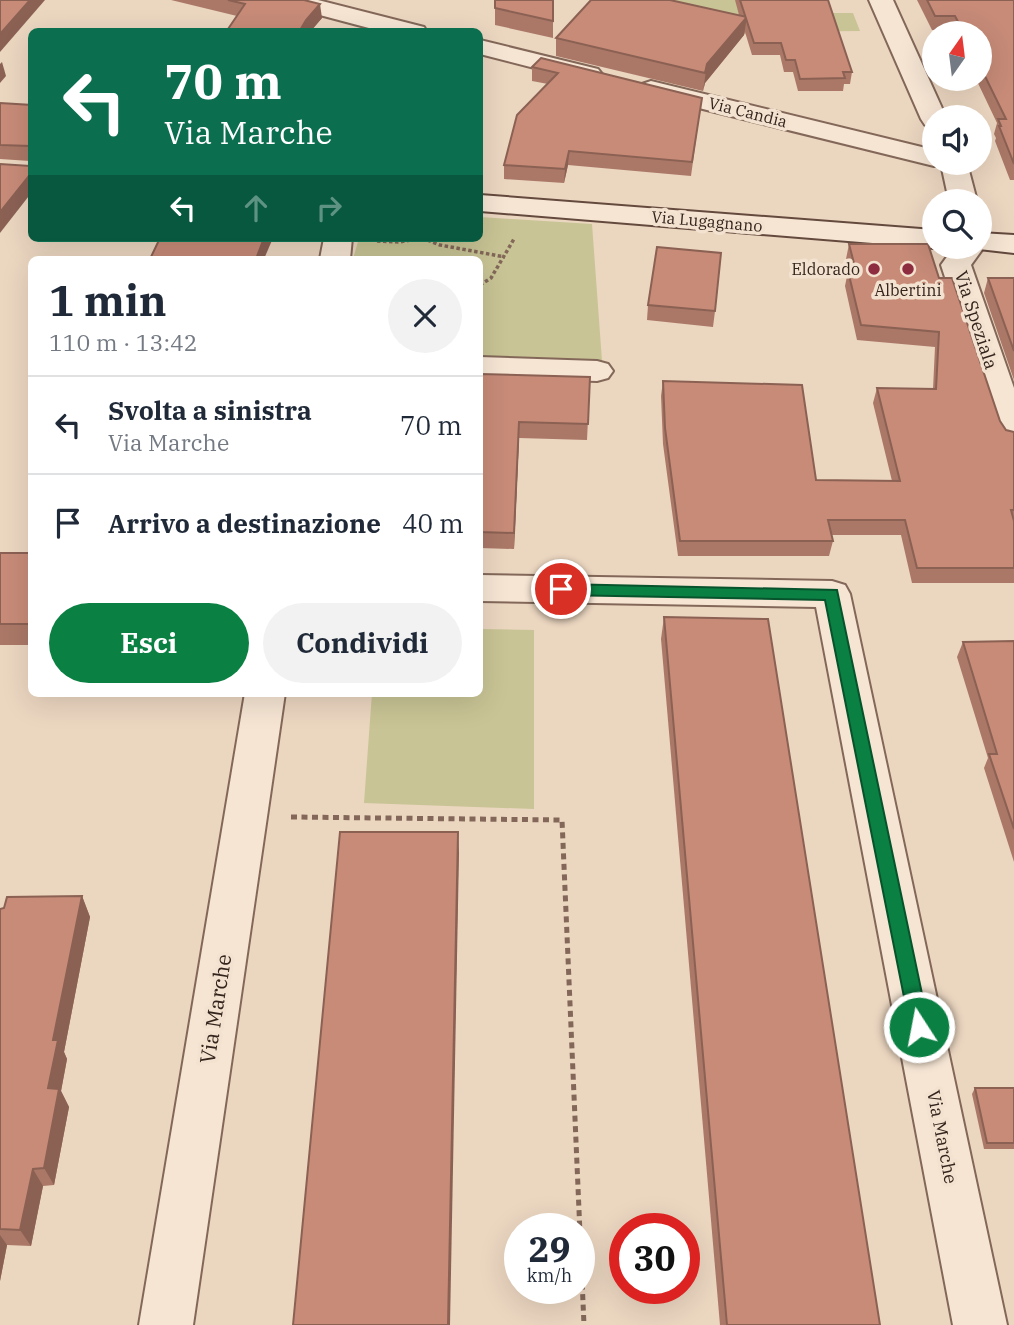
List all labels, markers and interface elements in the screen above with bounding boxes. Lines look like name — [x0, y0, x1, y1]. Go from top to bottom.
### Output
north arrow — [922, 21, 992, 91]
map controls — [922, 21, 992, 259]
text: 70 m — [164, 49, 282, 112]
icon: left — [49, 56, 140, 147]
street label: Via Candia — [707, 93, 790, 132]
button: sound — [922, 105, 992, 175]
text: Via Marche — [164, 111, 333, 153]
icon: left — [164, 189, 202, 227]
icon: ahead — [237, 189, 275, 227]
icon: right — [310, 189, 348, 227]
button: search — [922, 189, 992, 259]
street label: Via Lugagnano — [651, 206, 763, 236]
place label: Eldorado — [792, 259, 860, 279]
marker: Eldorado — [866, 261, 882, 277]
marker: Albertini — [900, 261, 916, 277]
street label: Via Speziala — [950, 268, 1003, 372]
text: 1 min — [49, 273, 167, 328]
button: close — [388, 279, 462, 353]
place label: Albertini — [874, 280, 942, 300]
text: 110 m · 13:42 — [49, 327, 198, 357]
text: Svolta a sinistra — [108, 393, 312, 427]
icon: left — [49, 406, 87, 444]
text: 70 m — [400, 408, 462, 442]
text: Via Marche — [108, 427, 229, 457]
icon: arrive — [49, 504, 87, 542]
text: Arrivo a destinazione — [108, 506, 381, 540]
text: 40 m — [402, 506, 464, 540]
pin — [531, 559, 591, 619]
icon: arrive — [542, 570, 580, 608]
button: Esci — [49, 603, 249, 683]
button: Condividi — [263, 603, 462, 683]
street label: Via Marche — [193, 952, 238, 1066]
position arrow — [882, 990, 956, 1064]
street label: Via Marche — [922, 1088, 963, 1186]
speed limit sign: 30 — [609, 1213, 700, 1304]
text: 29 — [528, 1226, 571, 1272]
text: km/h — [527, 1264, 572, 1287]

